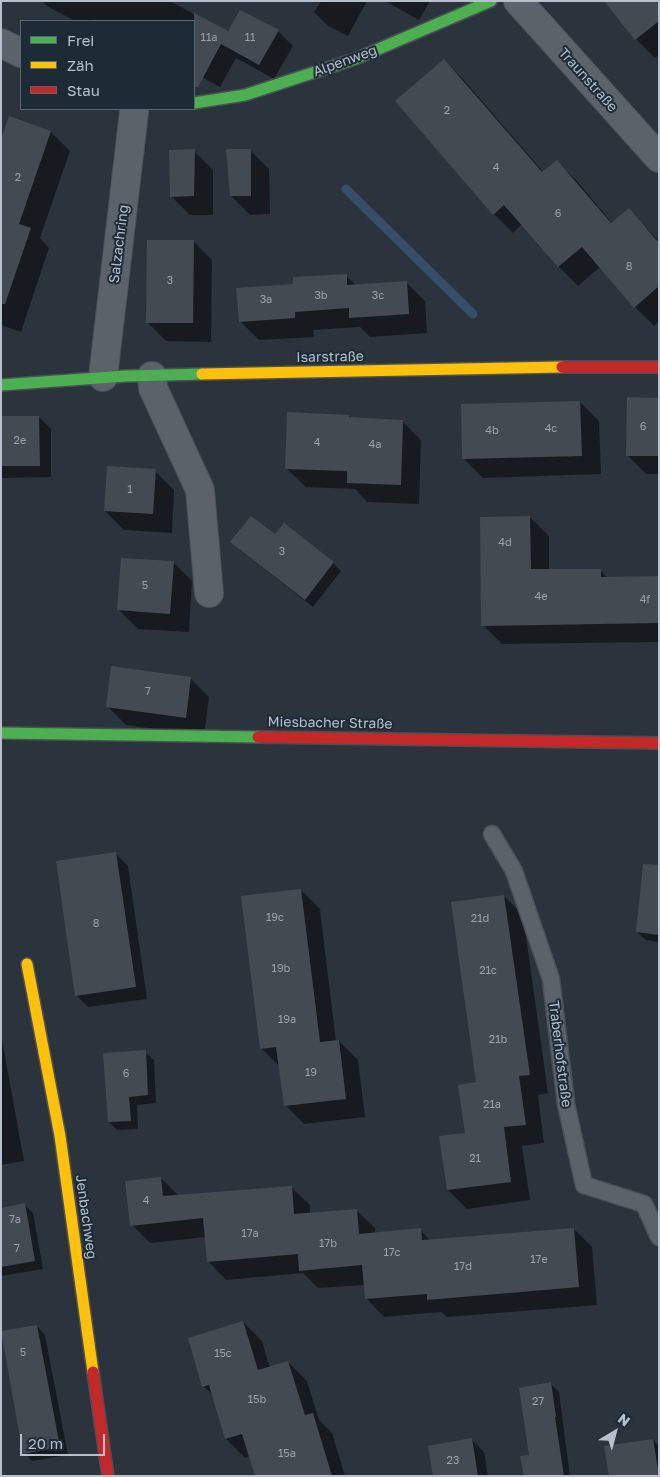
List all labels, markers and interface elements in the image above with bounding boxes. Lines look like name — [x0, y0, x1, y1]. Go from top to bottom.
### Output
legend — [20, 20, 195, 110]
text: Frei — [67, 31, 94, 49]
house number: 11a — [201, 31, 217, 45]
house number: 11 — [245, 31, 255, 45]
street label: Alpenweg — [311, 42, 379, 80]
street label: Traunstraße — [555, 45, 621, 115]
text: Zäh — [67, 56, 94, 74]
text: Stau — [67, 81, 100, 99]
house number: 2 — [444, 104, 450, 118]
house number: 4 — [493, 161, 499, 175]
house number: 2 — [15, 171, 21, 185]
street label: Salzachring — [106, 204, 132, 284]
house number: 6 — [555, 207, 561, 221]
house number: 8 — [626, 260, 632, 274]
house number: 3 — [167, 274, 173, 288]
house number: 3b — [314, 289, 328, 303]
house number: 3c — [372, 289, 384, 303]
house number: 3a — [260, 293, 272, 307]
street label: Isarstraße — [296, 348, 364, 366]
house number: 6 — [640, 420, 646, 434]
house number: 4c — [545, 422, 557, 436]
house number: 4b — [485, 424, 499, 438]
house number: 2e — [14, 434, 26, 448]
house number: 4 — [314, 436, 320, 450]
house number: 4a — [369, 438, 381, 452]
house number: 1 — [127, 483, 133, 497]
house number: 4d — [498, 536, 512, 550]
house number: 3 — [279, 545, 285, 559]
house number: 5 — [142, 579, 148, 593]
house number: 4e — [534, 590, 548, 604]
house number: 4f — [640, 593, 650, 607]
house number: 7 — [145, 685, 151, 699]
street label: Miesbacher Straße — [267, 714, 393, 732]
house number: 19c — [266, 911, 284, 925]
house number: 21d — [471, 912, 489, 926]
house number: 8 — [93, 917, 99, 931]
house number: 19b — [272, 962, 290, 976]
house number: 21c — [479, 964, 497, 978]
street label: Traberhofstraße — [545, 1000, 575, 1108]
house number: 19a — [278, 1013, 296, 1027]
house number: 21b — [489, 1033, 507, 1047]
house number: 19 — [305, 1066, 317, 1080]
house number: 6 — [123, 1067, 129, 1081]
house number: 21a — [483, 1098, 501, 1112]
house number: 21 — [469, 1152, 481, 1166]
street label: Jenbachweg — [72, 1174, 100, 1260]
house number: 4 — [143, 1194, 149, 1208]
house number: 7a — [9, 1213, 21, 1227]
house number: 17a — [241, 1227, 259, 1241]
house number: 17b — [319, 1237, 337, 1251]
house number: 7 — [14, 1242, 20, 1256]
house number: 17c — [383, 1246, 401, 1260]
house number: 17e — [530, 1253, 548, 1267]
house number: 17d — [454, 1260, 472, 1274]
house number: 5 — [20, 1346, 26, 1360]
house number: 15c — [214, 1347, 232, 1361]
house number: 15b — [248, 1393, 266, 1407]
house number: 27 — [532, 1395, 544, 1409]
north arrow — [590, 1407, 640, 1457]
text: N — [615, 1410, 634, 1430]
scale bar — [22, 1424, 108, 1456]
text: 20 m — [28, 1434, 63, 1452]
house number: 15a — [278, 1447, 296, 1461]
house number: 23 — [447, 1454, 459, 1468]

